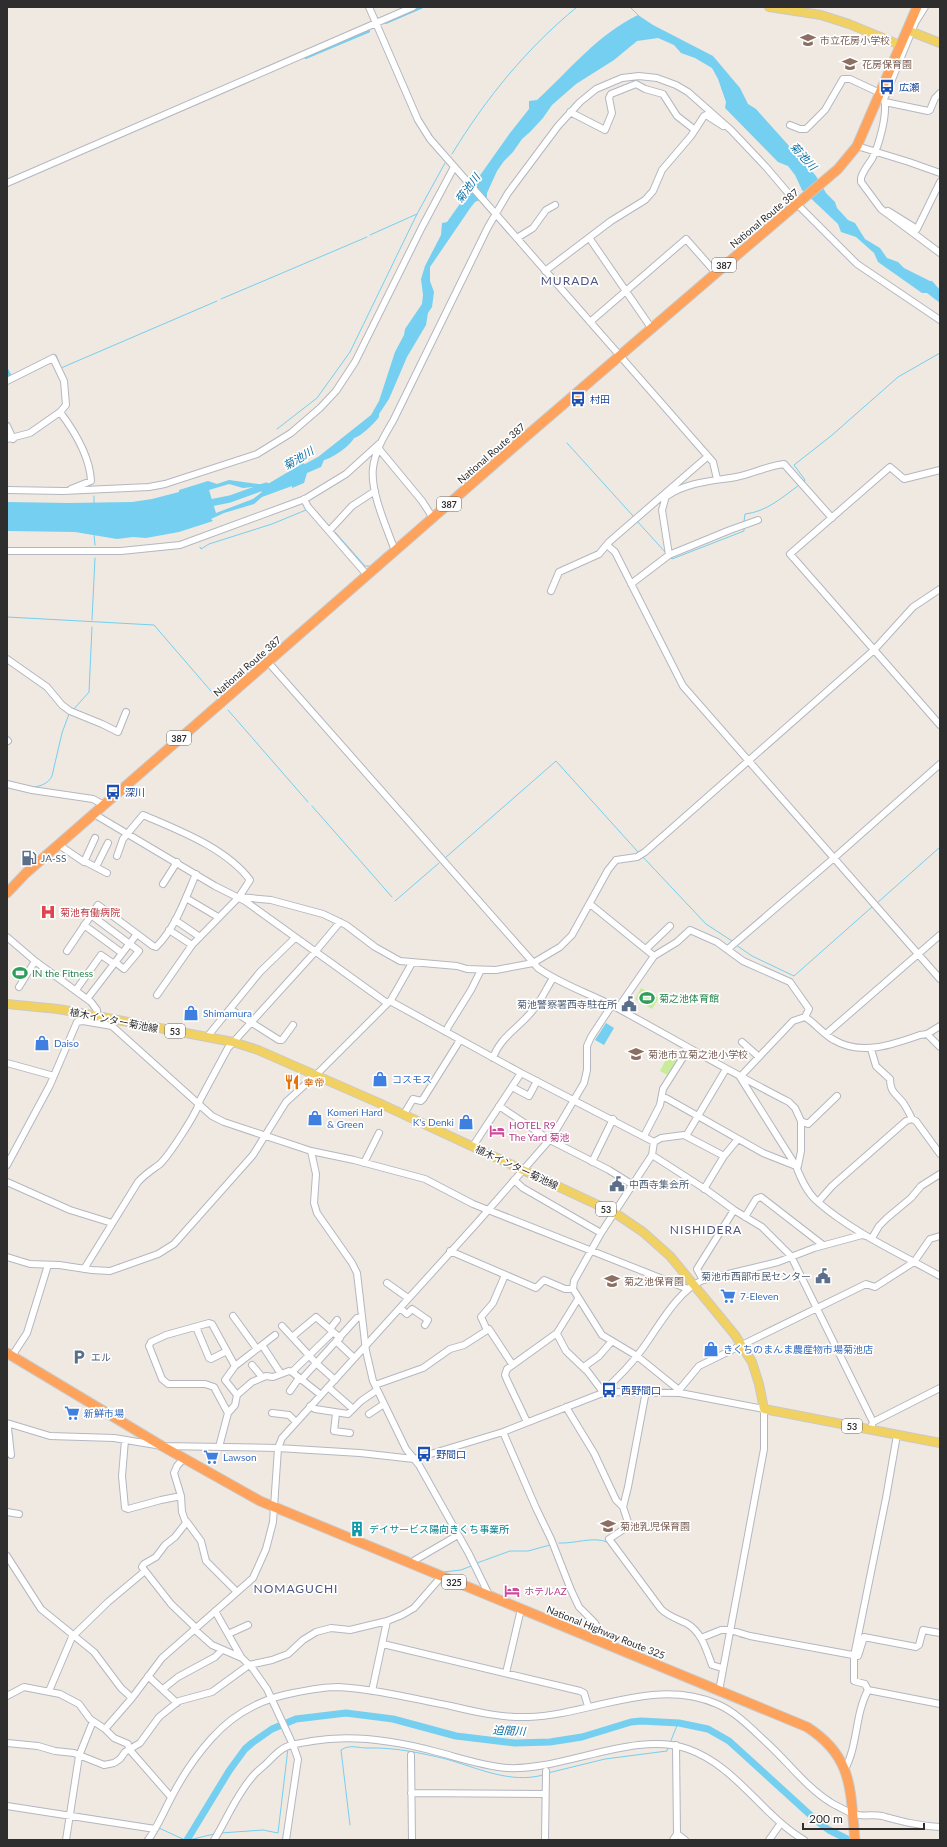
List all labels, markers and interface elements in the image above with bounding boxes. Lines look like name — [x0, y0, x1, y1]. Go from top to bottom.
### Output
school or university icon: 市立花房小学校 — [799, 31, 817, 49]
place label: 市立花房小学校 — [820, 34, 890, 46]
school or university icon: 花房保育園 — [841, 55, 859, 73]
place label: 花房保育園 — [862, 58, 912, 70]
bus stop icon: 広瀬 — [878, 78, 896, 96]
place label: 広瀬 — [899, 81, 920, 93]
water label: 菊池川 — [788, 139, 821, 173]
water label: 菊池川 — [452, 170, 483, 205]
street label: National Route 387 — [727, 186, 801, 250]
road number: 387 — [712, 258, 736, 272]
district label: MURADA — [541, 273, 599, 288]
bus stop icon: 村田 — [569, 390, 587, 408]
place label: 村田 — [590, 393, 610, 405]
street label: National Route 387 — [455, 420, 527, 486]
water label: 菊池川 — [281, 443, 316, 472]
road number: 387 — [437, 497, 461, 511]
street label: National Route 387 — [211, 633, 283, 699]
road number: 387 — [167, 731, 191, 745]
bus stop icon: 深川 — [104, 783, 122, 801]
place label: 深川 — [125, 786, 145, 798]
fuel station icon: JA-SS — [20, 849, 38, 867]
place label: JA-SS — [41, 852, 66, 864]
hospital icon: 菊池有働病院 — [39, 903, 57, 921]
place label: 菊池有働病院 — [60, 906, 120, 918]
sports icon: IN the Fitness — [11, 964, 29, 982]
place label: IN the Fitness — [32, 967, 93, 979]
sports icon: 菊之池体育館 — [638, 989, 656, 1007]
place label: 菊之池体育館 — [659, 992, 719, 1004]
public building icon: 菊池警察署西寺駐在所 — [620, 995, 638, 1013]
place label: 菊池警察署西寺駐在所 — [517, 998, 617, 1010]
shop icon: Shimamura — [182, 1004, 200, 1022]
street label: 植木インター菊池線 — [69, 1006, 159, 1034]
place label: Shimamura — [203, 1007, 252, 1019]
road number: 53 — [165, 1024, 185, 1038]
shop icon: Daiso — [33, 1034, 51, 1052]
place label: Daiso — [54, 1037, 79, 1049]
school or university icon: 菊池市立菊之池小学校 — [627, 1045, 645, 1063]
place label: 菊池市立菊之池小学校 — [648, 1048, 748, 1060]
shop icon: コスモス — [371, 1070, 389, 1088]
restaurant icon: 幸帝 — [283, 1073, 301, 1091]
place label: コスモス — [392, 1073, 432, 1085]
place label: 幸帝 — [304, 1076, 324, 1088]
place label: Komeri Hard & Green — [327, 1106, 383, 1130]
shop icon: Komeri Hard & Green — [306, 1109, 324, 1127]
shop icon: K's Denki — [457, 1113, 475, 1131]
place label: K's Denki — [413, 1116, 454, 1128]
place label: HOTEL R9 The Yard 菊池 — [509, 1119, 570, 1143]
hotel icon: HOTEL R9 The Yard 菊池 — [488, 1122, 506, 1140]
street label: 植木インター菊池線 — [474, 1143, 560, 1191]
public building icon: 中西寺集会所 — [608, 1175, 626, 1193]
place label: 中西寺集会所 — [629, 1178, 689, 1190]
road number: 53 — [596, 1202, 616, 1216]
district label: NISHIDERA — [670, 1222, 742, 1237]
public building icon: 菊池市西部市民センター — [814, 1267, 832, 1285]
place label: 菊池市西部市民センター — [701, 1270, 811, 1282]
school or university icon: 菊之池保育園 — [603, 1272, 621, 1290]
place label: 菊之池保育園 — [624, 1275, 684, 1287]
supermarket icon: 7-Eleven — [719, 1287, 737, 1305]
place label: 7-Eleven — [740, 1290, 779, 1302]
shop icon: きくちのまんま農産物市場菊池店 — [702, 1340, 720, 1358]
place label: きくちのまんま農産物市場菊池店 — [723, 1343, 873, 1355]
parking icon: エル — [70, 1348, 88, 1366]
place label: エル — [91, 1351, 111, 1363]
bus stop icon: 西野間口 — [600, 1381, 618, 1399]
place label: 西野間口 — [621, 1384, 661, 1396]
supermarket icon: 新鮮市場 — [63, 1404, 81, 1422]
place label: 新鮮市場 — [84, 1407, 124, 1419]
road number: 53 — [842, 1419, 862, 1433]
bus stop icon: 野間口 — [415, 1445, 433, 1463]
supermarket icon: Lawson — [202, 1448, 220, 1466]
place label: 野間口 — [436, 1448, 466, 1460]
place label: Lawson — [223, 1451, 256, 1463]
school or university icon: 菊池乳児保育園 — [599, 1517, 617, 1535]
building icon: デイサービス陽向きくち事業所 — [348, 1520, 366, 1538]
place label: 菊池乳児保育園 — [620, 1520, 690, 1532]
place label: デイサービス陽向きくち事業所 — [369, 1523, 509, 1535]
road number: 325 — [442, 1575, 466, 1589]
district label: NOMAGUCHI — [254, 1581, 338, 1596]
hotel icon: ホテルAZ — [503, 1582, 521, 1600]
place label: ホテルAZ — [524, 1585, 567, 1597]
street label: National Highway Route 325 — [545, 1603, 667, 1661]
water label: 迫間川 — [492, 1723, 527, 1737]
scale bar — [803, 1805, 924, 1831]
text: 200 m — [809, 1811, 843, 1826]

